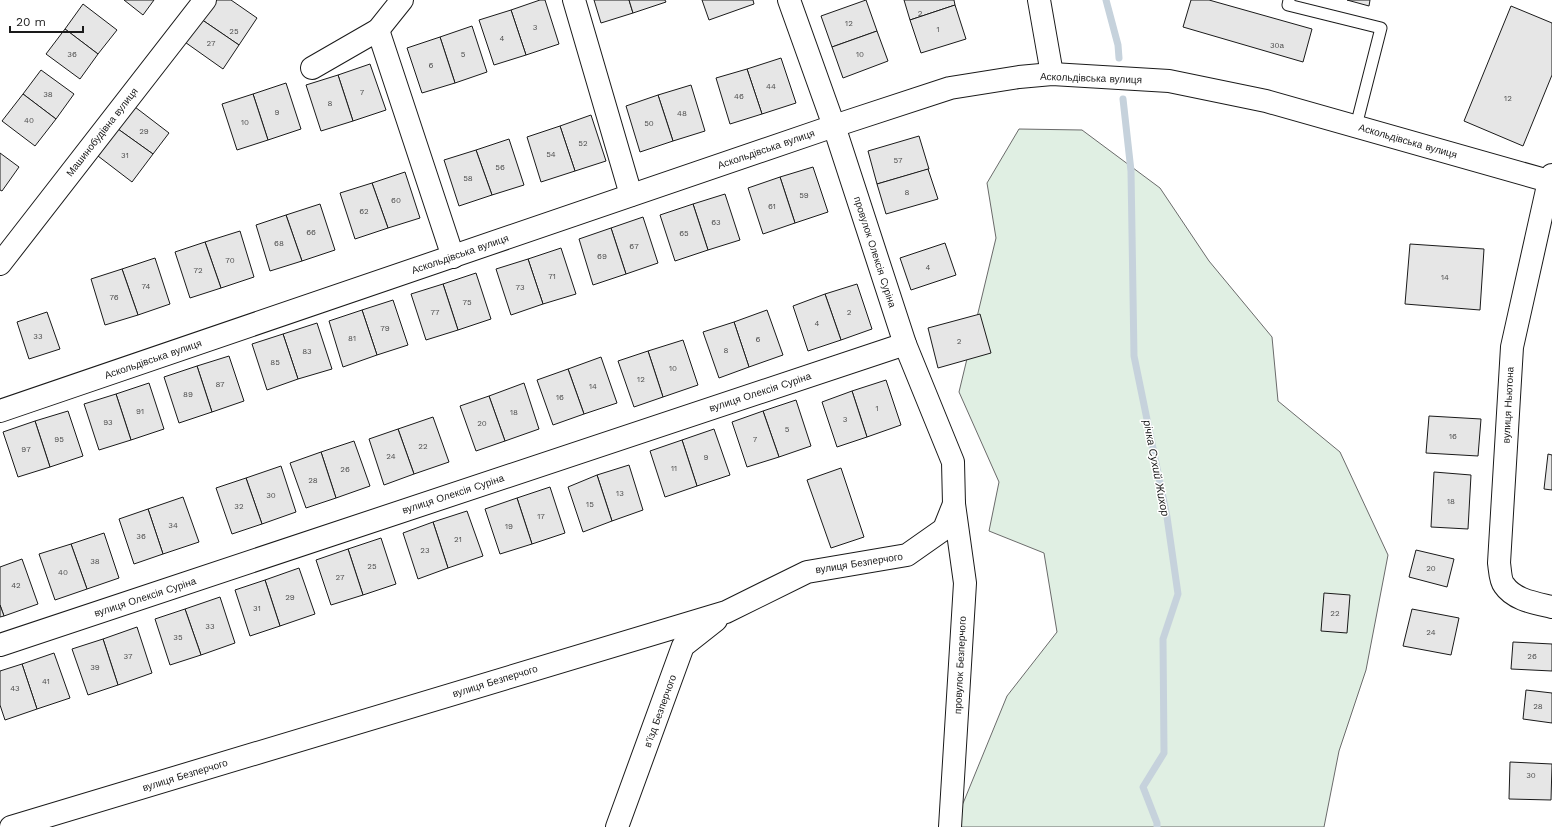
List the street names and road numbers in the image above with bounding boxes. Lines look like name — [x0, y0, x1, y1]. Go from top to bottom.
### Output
street label: Аскольдівська вулиця — [1040, 71, 1142, 85]
street label: Машинобудівна вулиця — [64, 86, 140, 178]
street label: Аскольдівська вулиця — [1357, 122, 1459, 160]
street label: Аскольдівська вулиця — [716, 127, 816, 171]
street label: провулок Олексія Суріна — [852, 195, 898, 309]
street label: Аскольдівська вулиця — [410, 232, 510, 276]
street label: Аскольдівська вулиця — [103, 337, 203, 381]
street label: вулиця Ньютона — [1501, 366, 1516, 444]
street label: вулиця Олексія Суріна — [708, 370, 813, 414]
street label: вулиця Олексія Суріна — [401, 472, 506, 516]
street label: вулиця Безперчого — [814, 551, 904, 575]
street label: вулиця Олексія Суріна — [93, 575, 198, 619]
street label: провулок Безперчого — [952, 615, 968, 714]
street label: вулиця Безперчого — [451, 663, 539, 699]
street label: в'їзд Безперчого — [642, 673, 678, 749]
street label: вулиця Безперчого — [141, 757, 229, 793]

